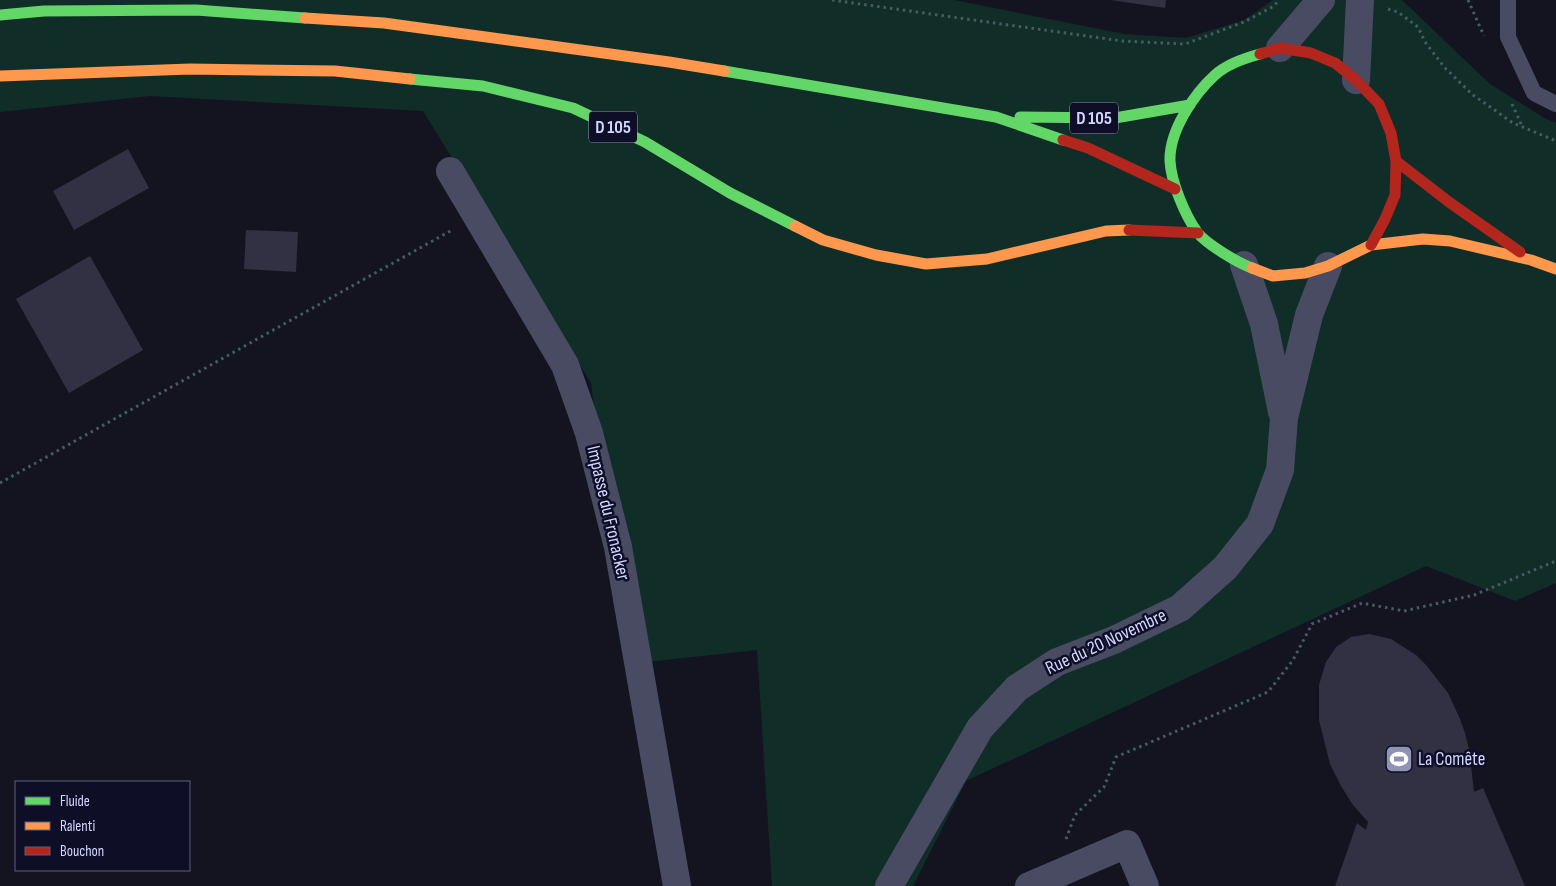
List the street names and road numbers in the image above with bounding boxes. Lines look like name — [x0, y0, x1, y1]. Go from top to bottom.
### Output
road number: D 105 — [1070, 102, 1118, 134]
road number: D 105 — [589, 111, 637, 142]
street label: Impasse du Fronacker — [581, 443, 635, 583]
street label: Rue du 20 Novembre — [1042, 604, 1170, 680]

